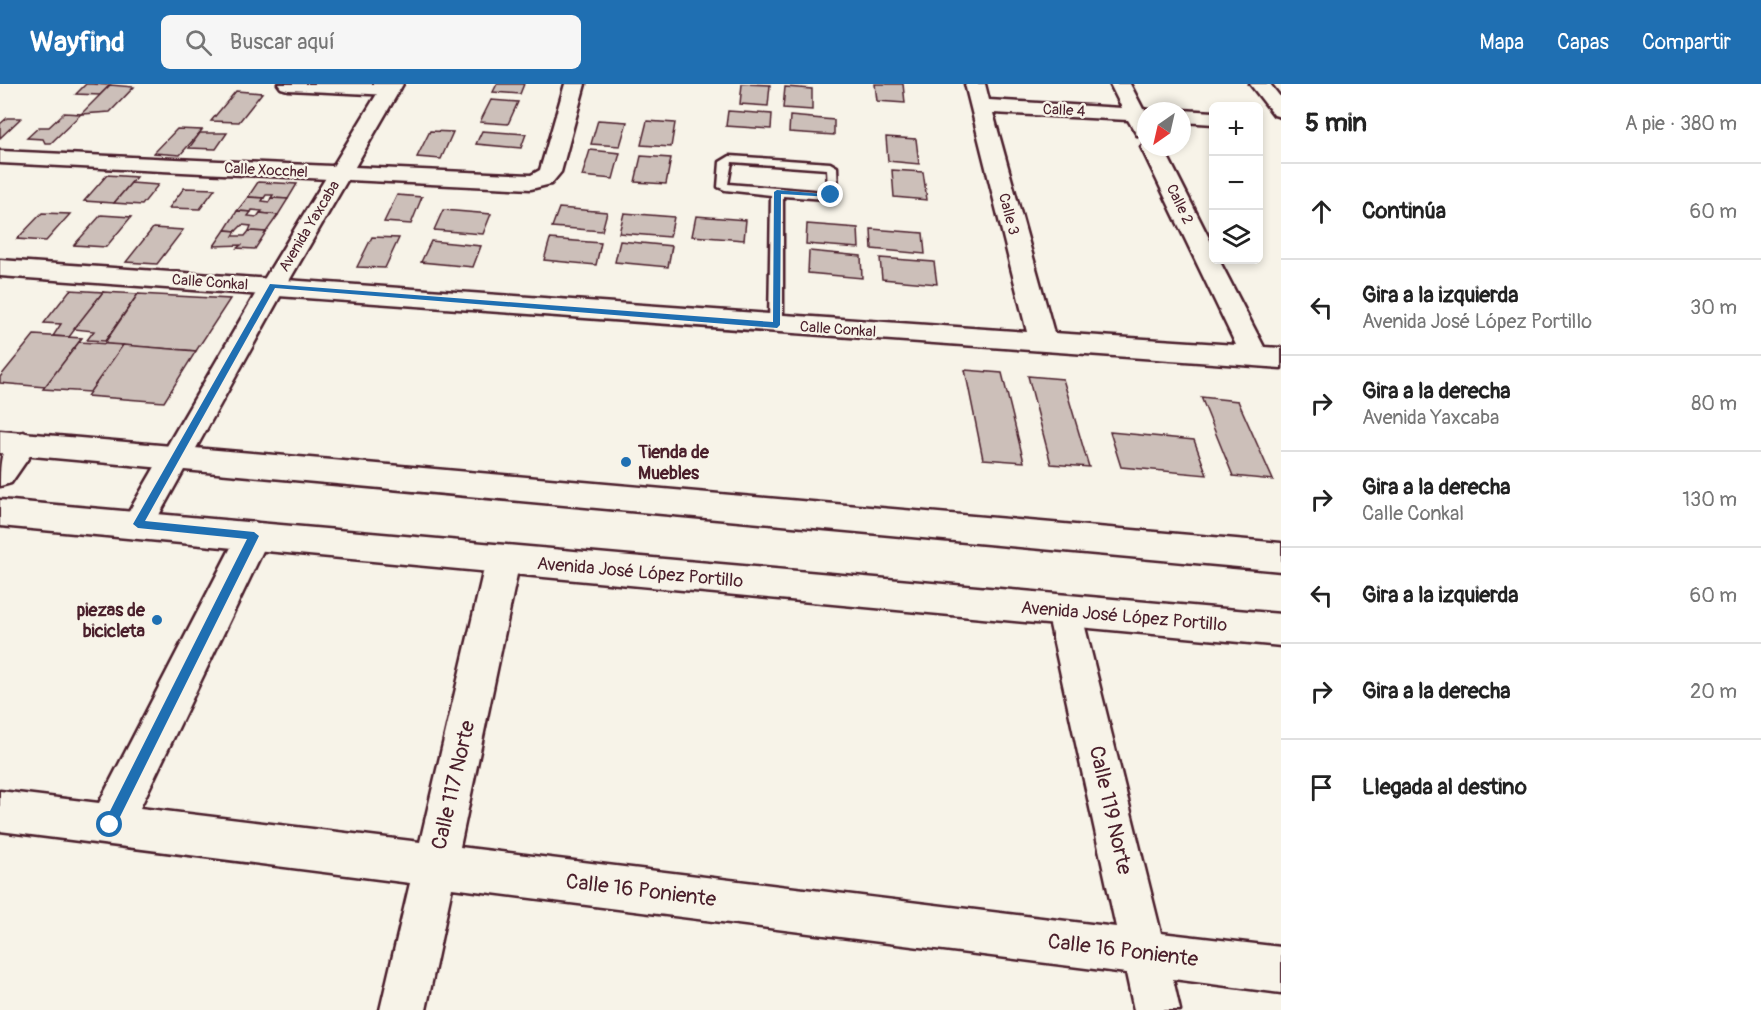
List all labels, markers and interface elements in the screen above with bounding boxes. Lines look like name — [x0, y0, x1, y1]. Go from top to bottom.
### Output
search box — [161, 15, 581, 69]
text: Wayfind — [30, 25, 125, 60]
icon: search — [182, 26, 215, 59]
text: Buscar aquí — [230, 28, 335, 56]
text: Mapa — [1480, 29, 1524, 56]
text: Capas — [1557, 29, 1609, 56]
text: Compartir — [1642, 29, 1731, 56]
street label: Calle 4 — [1042, 100, 1086, 121]
north arrow — [1137, 102, 1191, 156]
map controls — [1209, 102, 1263, 264]
button: + — [1209, 102, 1263, 156]
text: 5 min — [1305, 107, 1367, 139]
text: A pie · 380 m — [1625, 111, 1737, 136]
button: − — [1209, 156, 1263, 210]
street label: Calle Xocchel — [224, 159, 308, 182]
street label: Avenida Yaxcaba — [275, 177, 344, 275]
route end — [817, 181, 843, 207]
street label: Calle 2 — [1162, 181, 1197, 227]
street label: Calle 3 — [994, 191, 1023, 237]
icon: ahead — [1305, 195, 1338, 228]
text: Continúa — [1362, 197, 1446, 225]
text: 60 m — [1690, 199, 1737, 224]
button: layers — [1209, 210, 1263, 264]
street label: Calle Conkal — [171, 270, 249, 295]
text: Gira a la izquierda — [1362, 281, 1519, 309]
icon: left — [1305, 291, 1338, 324]
text: 30 m — [1690, 295, 1737, 320]
text: Avenida José López Portillo — [1362, 309, 1592, 334]
street label: Calle Conkal — [799, 317, 877, 342]
text: Gira a la derecha — [1362, 377, 1510, 405]
icon: right — [1305, 387, 1338, 420]
text: 80 m — [1691, 391, 1737, 416]
text: Avenida Yaxcaba — [1362, 405, 1499, 430]
place label: Tienda de Muebles — [637, 441, 710, 485]
marker: Tienda de Muebles — [619, 455, 633, 469]
text: Gira a la derecha — [1362, 473, 1510, 501]
icon: right — [1305, 483, 1338, 516]
text: 130 m — [1682, 487, 1737, 512]
text: Calle Conkal — [1362, 501, 1464, 526]
street label: Avenida José López Portillo — [536, 552, 744, 593]
icon: left — [1305, 579, 1338, 612]
text: Gira a la izquierda — [1362, 581, 1519, 609]
text: 60 m — [1690, 583, 1737, 608]
street label: Avenida José López Portillo — [1020, 596, 1228, 637]
place label: piezas de bicicleta — [77, 599, 146, 643]
marker: piezas de bicicleta — [150, 613, 164, 627]
icon: right — [1305, 675, 1338, 708]
text: Gira a la derecha — [1362, 677, 1510, 705]
text: 20 m — [1690, 679, 1737, 704]
street label: Calle 117 Norte — [426, 717, 482, 852]
street label: Calle 119 Norte — [1083, 743, 1139, 878]
icon: arrive — [1305, 771, 1338, 804]
text: Llegada al destino — [1362, 773, 1527, 801]
route start — [96, 811, 122, 837]
street label: Calle 16 Poniente — [564, 868, 718, 913]
street label: Calle 16 Poniente — [1046, 928, 1200, 973]

